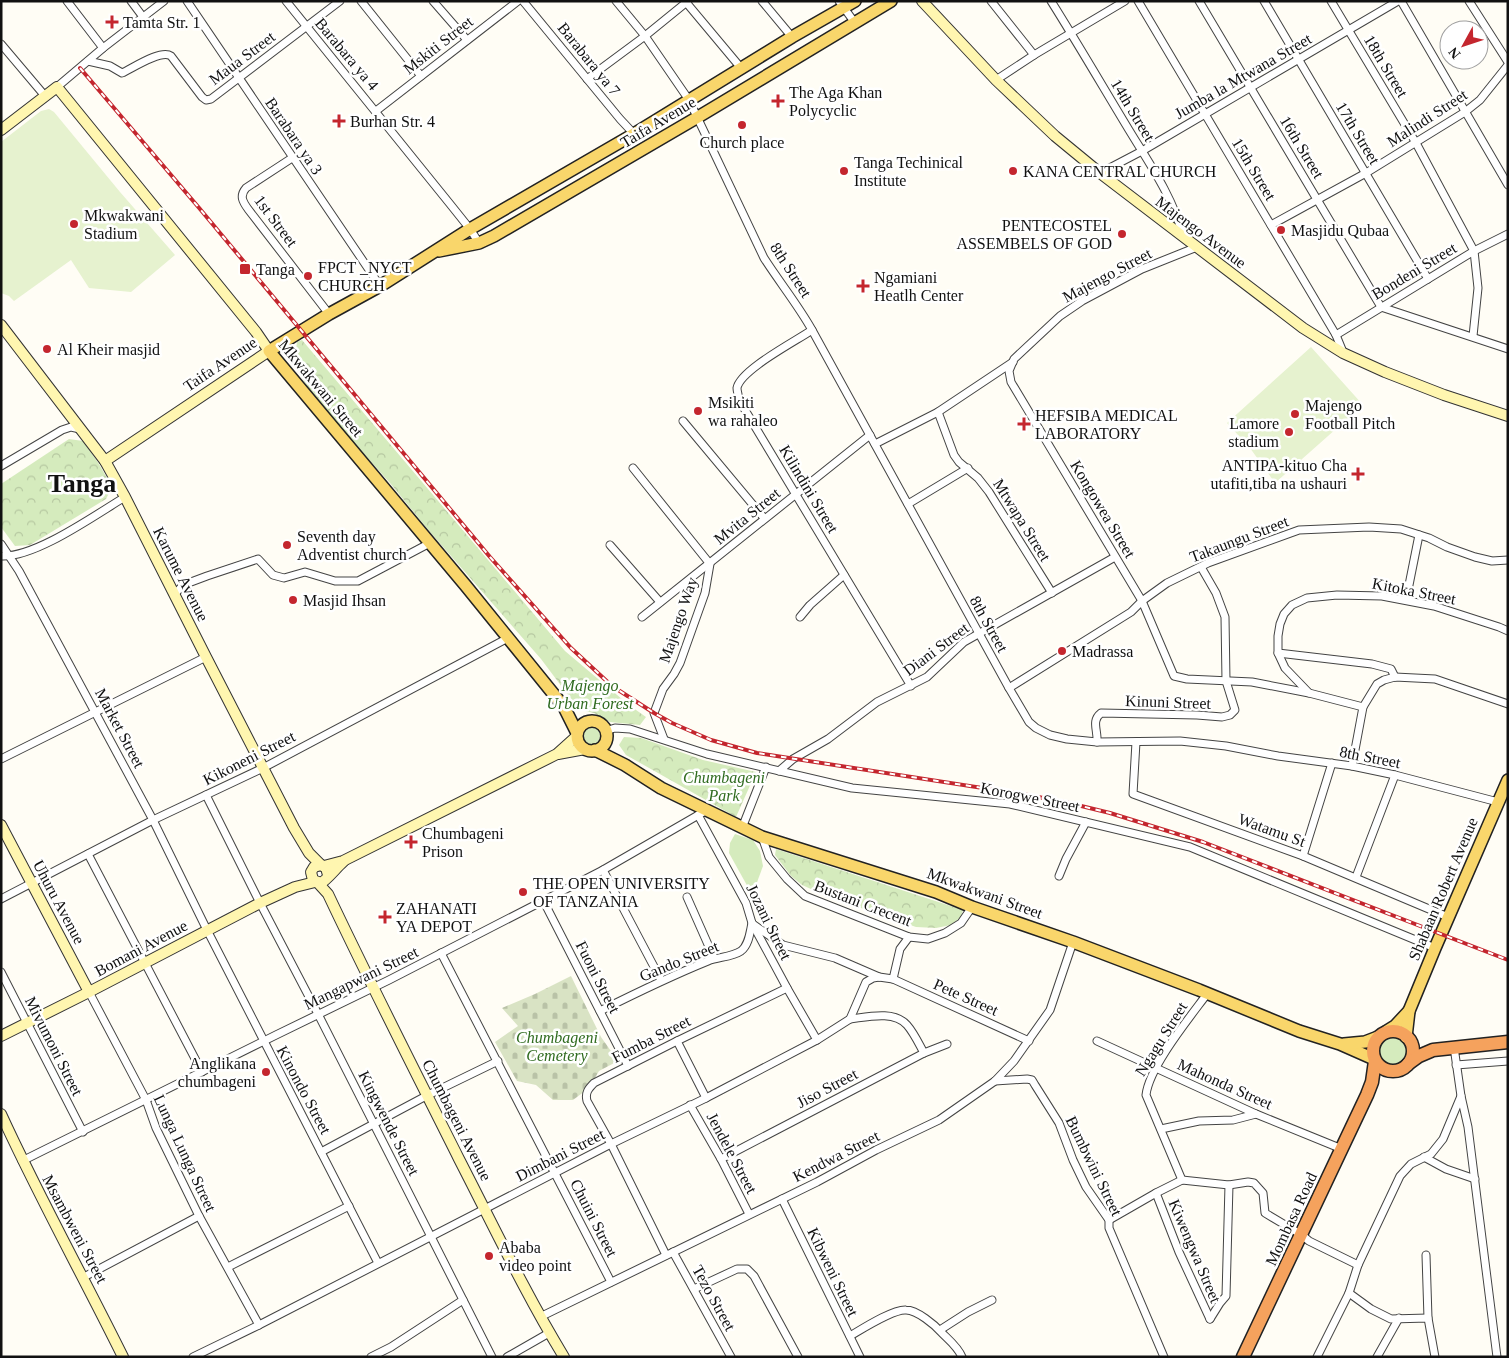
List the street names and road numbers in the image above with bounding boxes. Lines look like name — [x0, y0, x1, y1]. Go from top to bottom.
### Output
street label: Mskiti Street — [400, 12, 476, 77]
street label: Barabara ya 4 — [311, 15, 382, 94]
street label: Barabara ya 7 — [554, 19, 624, 100]
street label: Maua Street — [206, 27, 279, 88]
street label: Jumba la Mtwana Street — [1172, 30, 1315, 122]
street label: 18th Street — [1361, 32, 1412, 101]
street label: 14th Street — [1108, 76, 1159, 145]
street label: Malindi Street — [1384, 86, 1471, 150]
street label: Taifa Avenue — [617, 93, 699, 151]
street label: Barabara ya 3 — [261, 94, 326, 178]
street label: 17th Street — [1333, 99, 1384, 168]
street label: 16th Street — [1277, 113, 1328, 182]
street label: 15th Street — [1229, 135, 1280, 204]
street label: 1st Street — [251, 192, 301, 251]
street label: Majengo Avenue — [1152, 193, 1249, 272]
street label: 8th Street — [767, 239, 815, 301]
street label: Bondeni Street — [1369, 239, 1460, 303]
street label: Majengo Street — [1060, 244, 1155, 306]
street label: Taifa Avenue — [180, 333, 260, 395]
street label: Mkwakwani Street — [275, 336, 367, 440]
street label: Kilindini Street — [776, 442, 842, 536]
street label: Kongowea Street — [1066, 457, 1139, 562]
street label: Mtwapa Street — [989, 476, 1054, 565]
street label: Mvita Street — [711, 484, 784, 548]
street label: Takaungu Street — [1187, 512, 1292, 567]
street label: Karume Avenue — [150, 524, 212, 624]
street label: Majengo Way — [655, 575, 702, 665]
street label: Kitoka Street — [1371, 575, 1458, 608]
street label: 8th Street — [967, 593, 1012, 656]
street label: Diani Street — [900, 619, 972, 679]
street label: Market Street — [92, 685, 148, 771]
street label: Kinuni Street — [1125, 692, 1212, 712]
street label: Kikoneni Street — [200, 727, 298, 788]
street label: 8th Street — [1338, 743, 1402, 771]
street label: Korogwe Street — [979, 779, 1082, 816]
street label: Watamu St — [1236, 810, 1308, 850]
street label: Shabaan Robert Avenue — [1405, 815, 1481, 963]
street label: Uhuru Avenue — [30, 857, 88, 947]
street label: Mkwakwani Street — [925, 864, 1045, 922]
street label: Bustani Crecent — [812, 877, 914, 930]
street label: Jozani Street — [743, 881, 795, 963]
street label: Bomani Avenue — [92, 916, 190, 980]
street label: Gando Street — [637, 937, 722, 985]
street label: Fuoni Street — [573, 938, 624, 1016]
street label: Mangapwani Street — [301, 943, 422, 1014]
street label: Pete Street — [931, 975, 1001, 1019]
street label: Mivumoni Street — [22, 994, 87, 1099]
street label: Ngagu Street — [1132, 998, 1192, 1080]
street label: Fumba Street — [609, 1012, 694, 1066]
street label: Kinondo Street — [274, 1043, 335, 1137]
street label: Mahonda Street — [1175, 1056, 1275, 1113]
street label: Chumbageni Avenue — [418, 1057, 495, 1184]
street label: Jiso Street — [794, 1065, 861, 1111]
street label: Kingwende Street — [354, 1068, 423, 1179]
street label: Lunga Lunga Street — [150, 1092, 220, 1215]
street label: Jendele Street — [704, 1110, 761, 1197]
street label: Bumbwini Street — [1062, 1113, 1126, 1219]
street label: Dimbani Street — [513, 1125, 608, 1185]
street label: Kendwa Street — [790, 1127, 883, 1185]
street label: Mombasa Road — [1262, 1170, 1320, 1268]
street label: Msambweni Street — [39, 1172, 111, 1287]
street label: Chuini Street — [567, 1176, 621, 1260]
street label: Kiwengwa Street — [1165, 1197, 1225, 1306]
street label: Kibweni Street — [804, 1225, 862, 1320]
street label: Tezo Street — [689, 1262, 739, 1334]

